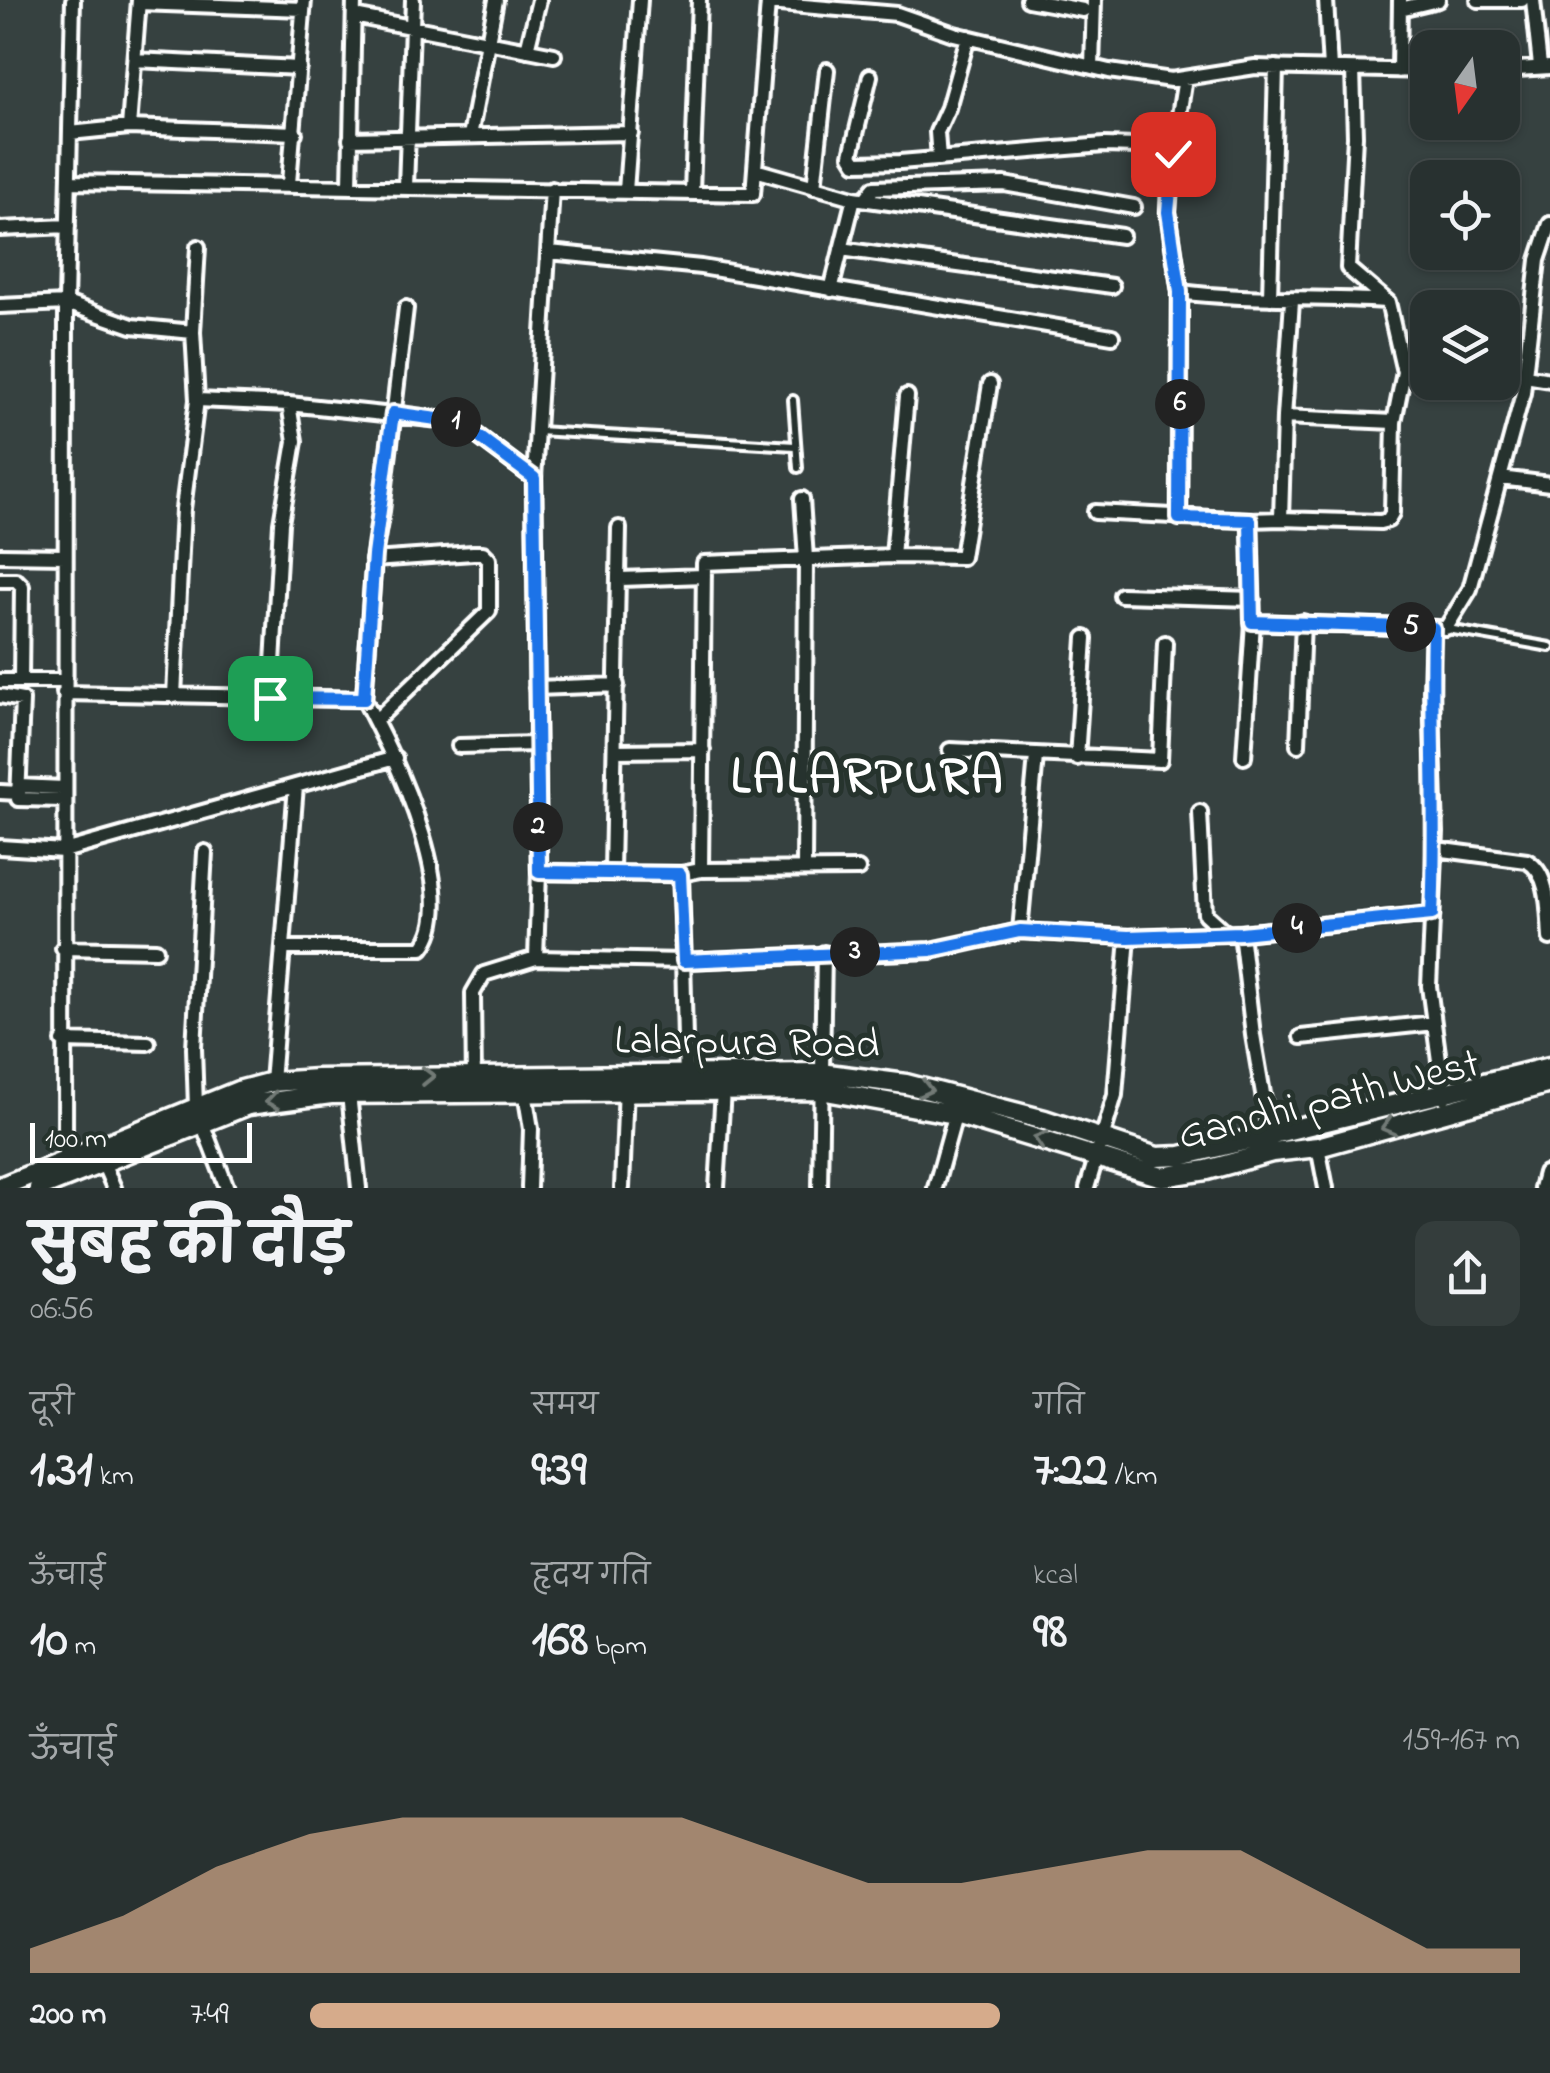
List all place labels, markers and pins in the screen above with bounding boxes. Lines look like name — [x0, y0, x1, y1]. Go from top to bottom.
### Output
pin — [1131, 112, 1216, 197]
pin: 6 — [1155, 379, 1205, 429]
pin: 1 — [431, 397, 481, 447]
pin: 5 — [1386, 602, 1436, 652]
pin — [228, 656, 313, 741]
pin: 2 — [513, 802, 563, 852]
pin: 4 — [1272, 903, 1322, 953]
pin: 3 — [830, 927, 880, 977]

